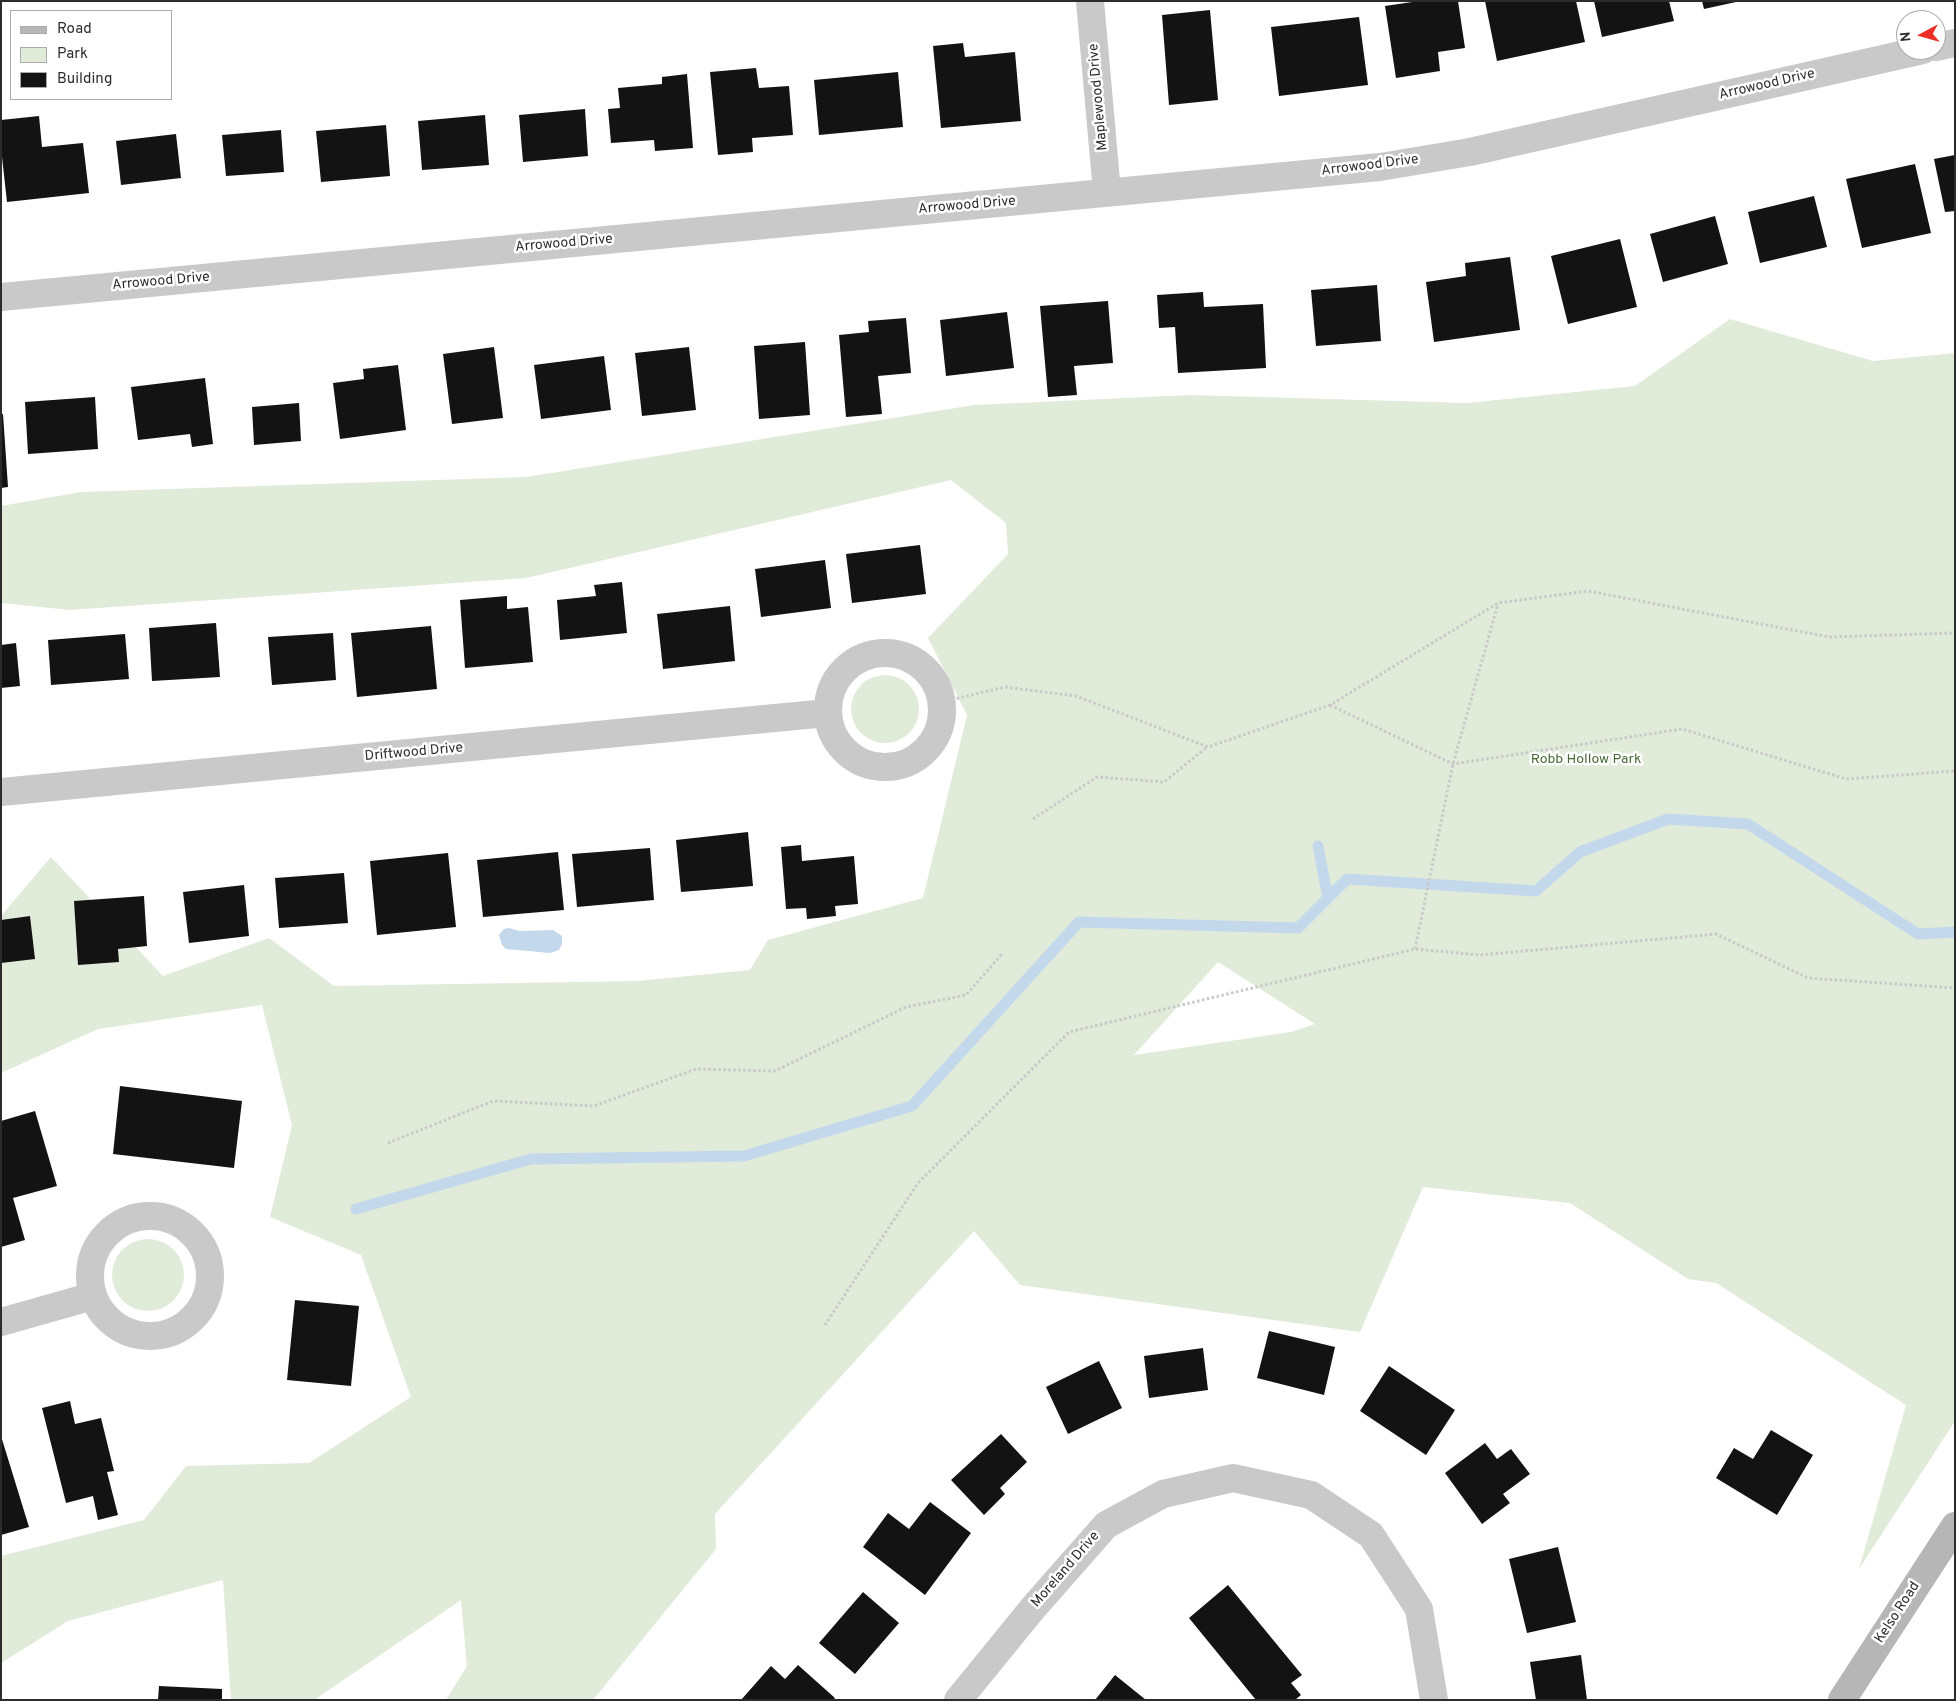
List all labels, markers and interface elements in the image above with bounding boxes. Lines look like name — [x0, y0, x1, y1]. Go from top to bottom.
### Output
legend — [10, 10, 172, 100]
north arrow — [1896, 10, 1946, 60]
text: Road — [57, 20, 92, 39]
text: N — [1898, 31, 1916, 42]
street label: Maplewood Drive — [1086, 43, 1112, 151]
text: Park — [57, 45, 88, 64]
street label: Arrowood Drive — [1717, 66, 1817, 104]
text: Building — [57, 70, 112, 89]
street label: Arrowood Drive — [1320, 152, 1420, 180]
street label: Arrowood Drive — [917, 193, 1017, 219]
street label: Arrowood Drive — [514, 231, 614, 257]
street label: Arrowood Drive — [111, 269, 211, 295]
street label: Driftwood Drive — [364, 740, 464, 766]
park label: Robb Hollow Park — [1531, 752, 1641, 768]
street label: Moreland Drive — [1028, 1529, 1104, 1611]
street label: Kelso Road — [1872, 1579, 1924, 1647]

